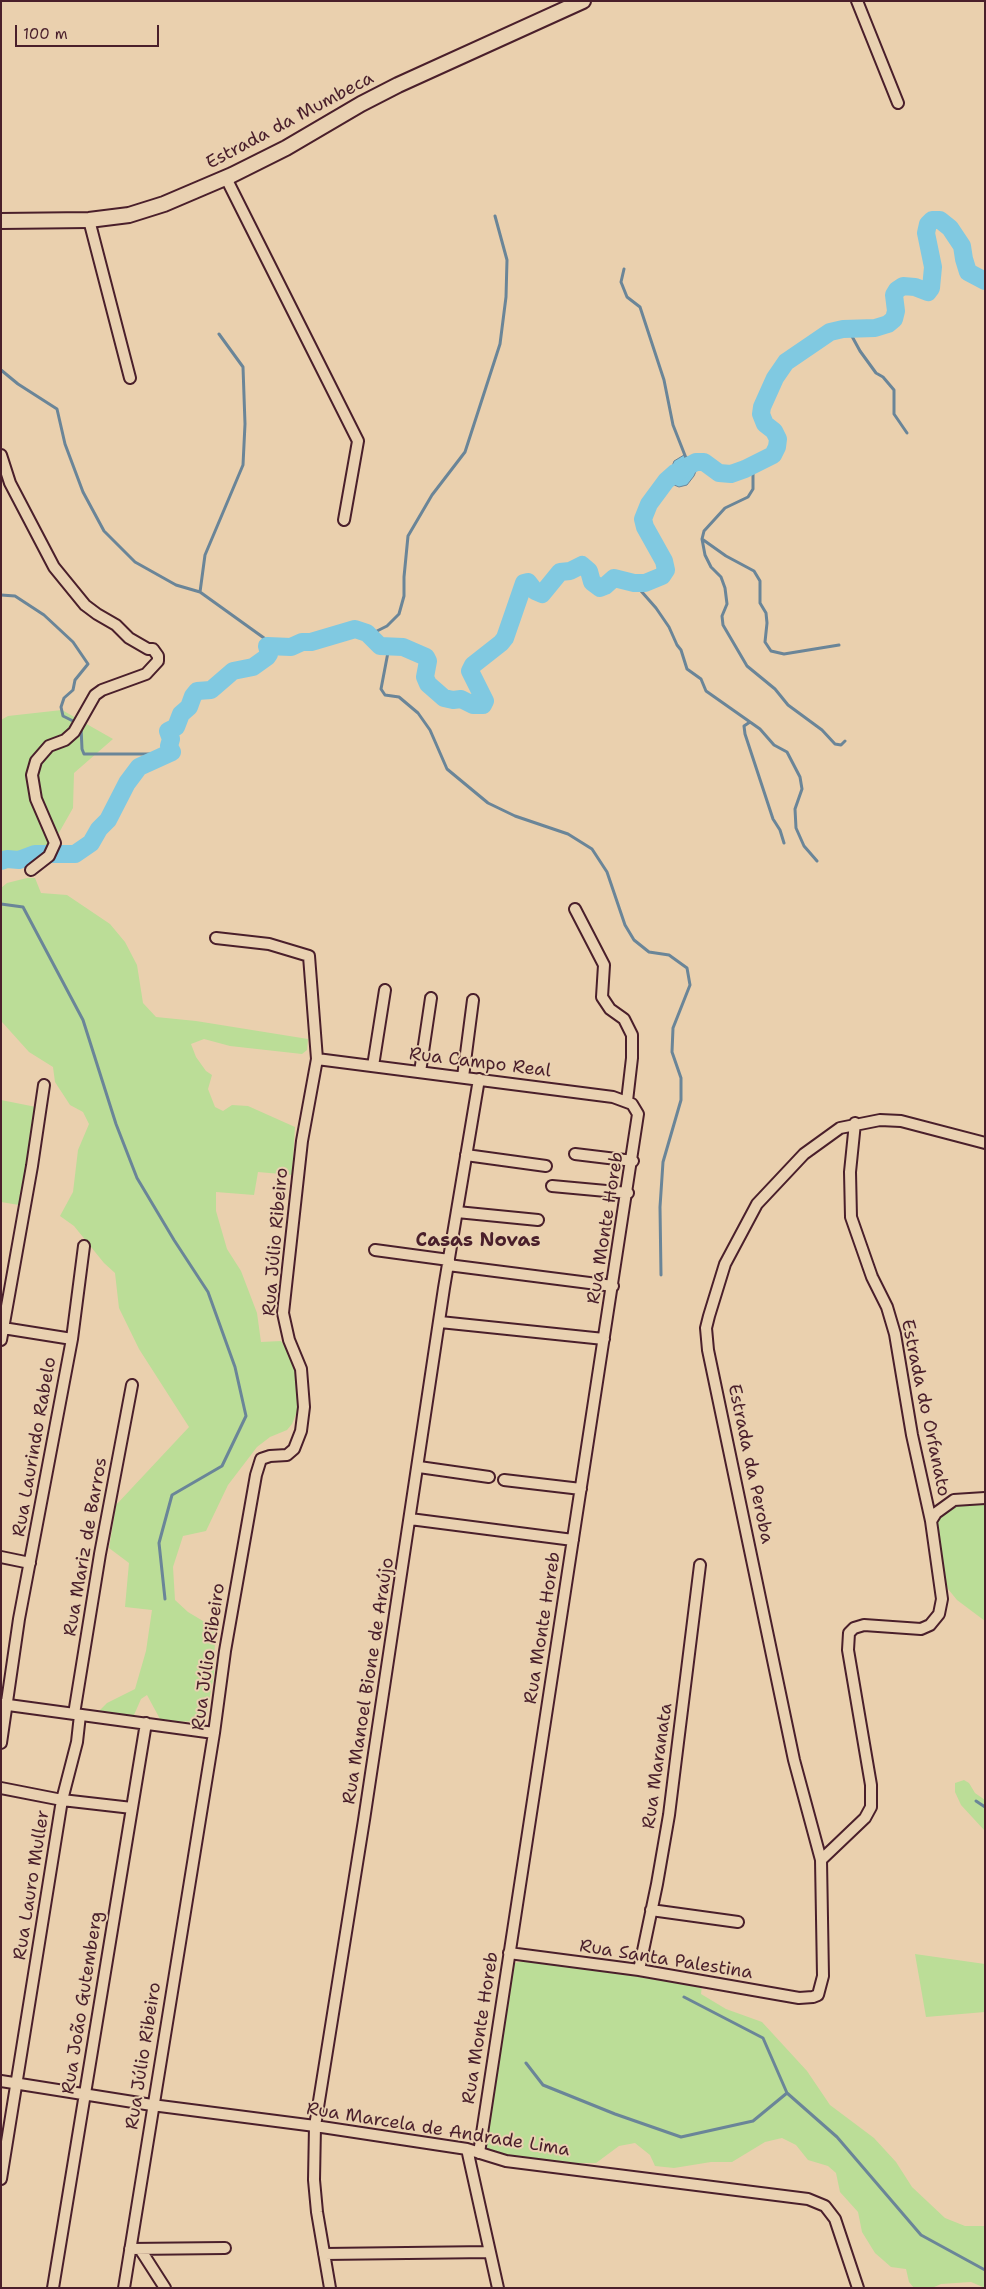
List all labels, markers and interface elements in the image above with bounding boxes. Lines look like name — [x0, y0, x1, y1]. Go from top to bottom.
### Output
scale bar — [18, 15, 161, 47]
text: 100 m — [23, 24, 68, 44]
street label: Estrada da Mumbeca — [203, 68, 377, 174]
street label: Rua Campo Real — [408, 1044, 552, 1082]
street label: Rua Monte Horeb — [583, 1150, 629, 1306]
street label: Rua Júlio Ribeiro — [259, 1167, 293, 1317]
district label: Casas Novas — [416, 1230, 540, 1252]
street label: Estrada do Orfanato — [896, 1318, 954, 1498]
street label: Rua Laurindo Rabelo — [9, 1355, 61, 1539]
street label: Estrada da Peroba — [723, 1382, 777, 1546]
street label: Rua Mariz de Barros — [60, 1456, 112, 1638]
street label: Rua Monte Horeb — [520, 1550, 566, 1706]
street label: Rua Manoel Bione de Araújo — [339, 1556, 399, 1806]
street label: Rua Júlio Ribeiro — [188, 1582, 230, 1732]
street label: Rua Maranata — [638, 1702, 678, 1830]
street label: Rua Lauro Muller — [9, 1808, 55, 1962]
street label: Rua João Gutemberg — [58, 1910, 108, 2096]
street label: Rua Santa Palestina — [578, 1936, 754, 1984]
street label: Rua Monte Horeb — [458, 1950, 504, 2106]
street label: Rua Júlio Ribeiro — [122, 1981, 166, 2131]
street label: Rua Marcela de Andrade Lima — [305, 2099, 571, 2161]

